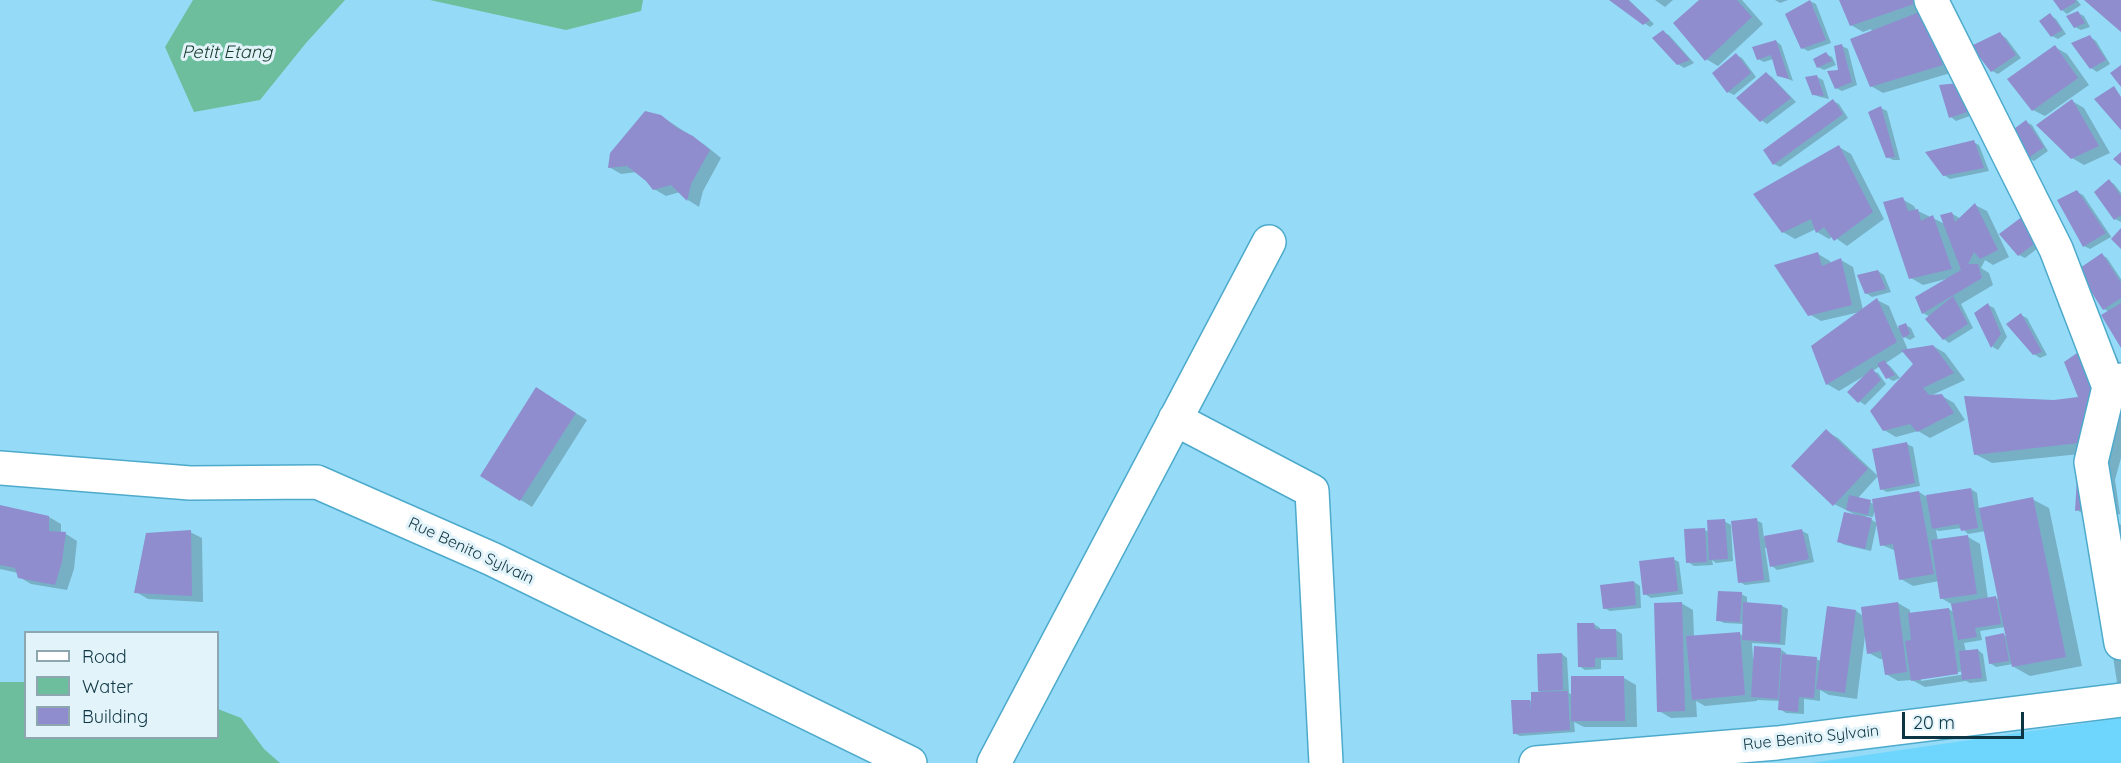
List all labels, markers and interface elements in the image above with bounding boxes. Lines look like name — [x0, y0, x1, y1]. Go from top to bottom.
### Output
water label: Petit Etang — [182, 42, 272, 64]
street label: Rue Benito Sylvain — [405, 513, 537, 589]
legend — [24, 631, 219, 739]
text: Road — [82, 645, 127, 668]
text: Water — [82, 675, 133, 698]
scale bar — [1905, 700, 2026, 738]
text: Building — [82, 705, 148, 728]
text: 20 m — [1913, 711, 1955, 734]
street label: Rue Benito Sylvain — [1742, 721, 1880, 755]

